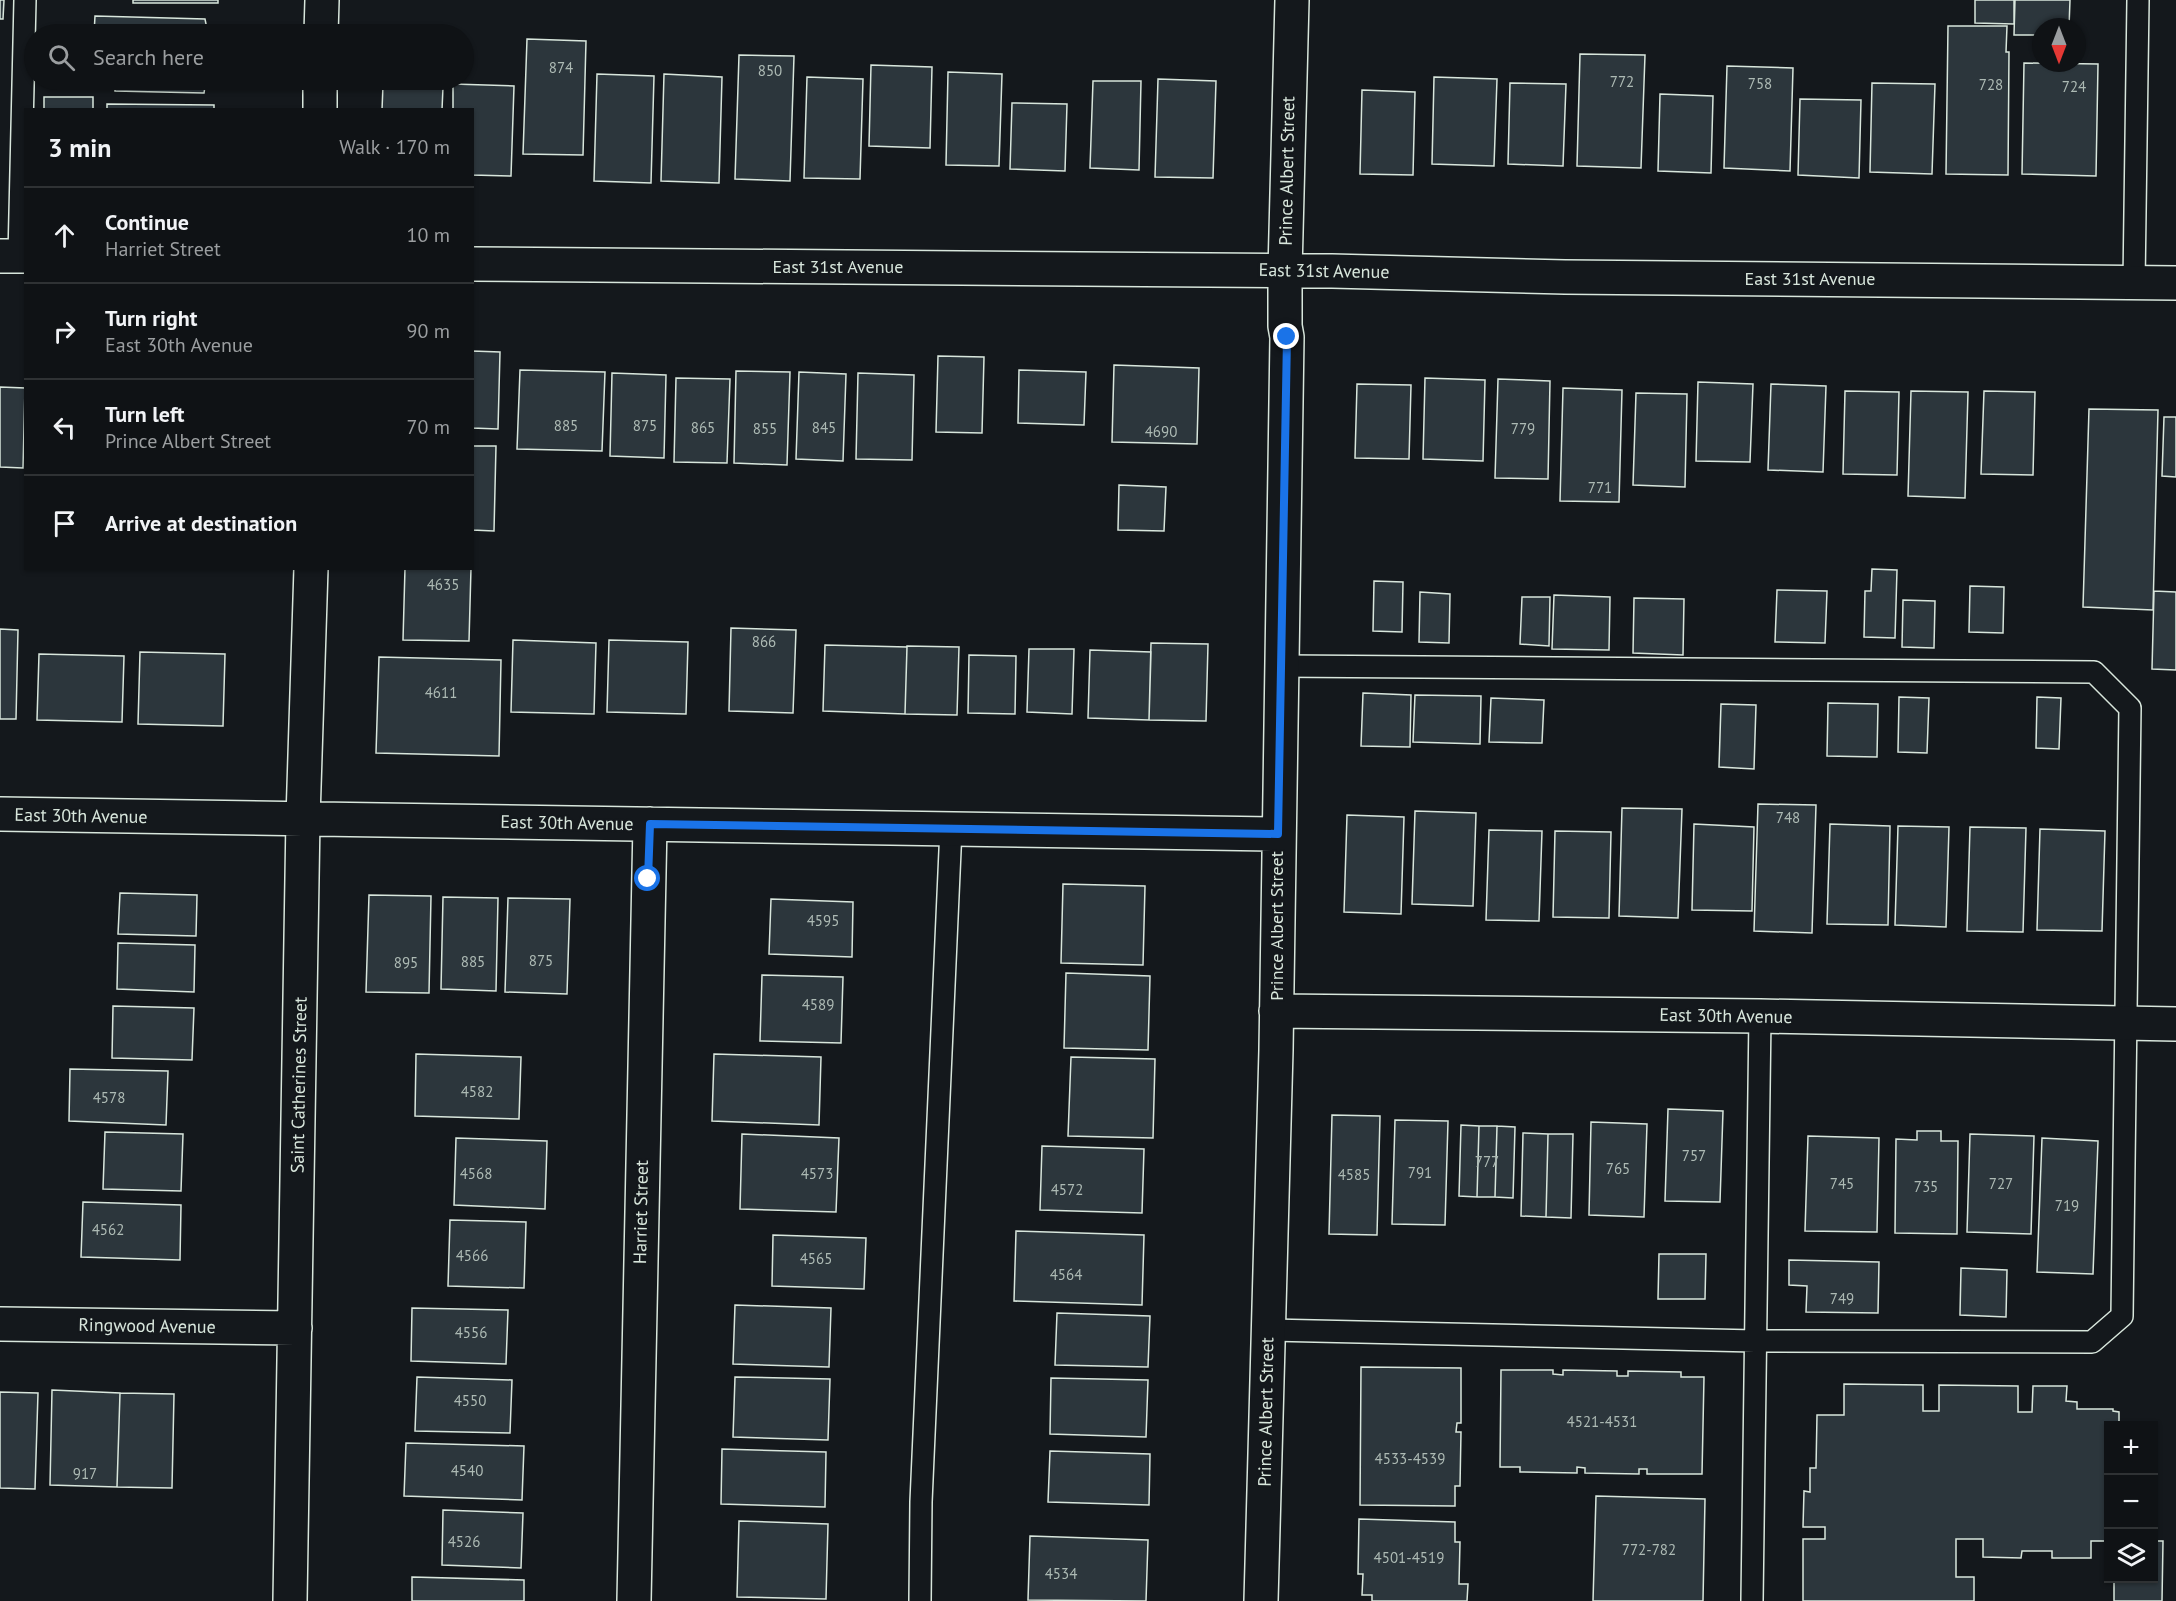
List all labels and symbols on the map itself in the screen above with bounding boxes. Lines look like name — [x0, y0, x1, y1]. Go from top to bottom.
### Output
north arrow — [2032, 18, 2086, 72]
house number: 874 — [549, 58, 573, 77]
house number: 850 — [758, 61, 782, 80]
house number: 772 — [1610, 72, 1634, 91]
house number: 758 — [1748, 74, 1772, 93]
house number: 728 — [1979, 75, 2003, 94]
house number: 724 — [2062, 77, 2086, 96]
street label: Prince Albert Street — [1274, 96, 1299, 246]
street label: East 31st Avenue — [773, 255, 903, 278]
street label: East 31st Avenue — [1258, 258, 1390, 283]
street label: East 31st Avenue — [1745, 267, 1875, 290]
route end — [1273, 323, 1299, 349]
house number: 885 — [554, 416, 578, 435]
house number: 875 — [633, 416, 657, 435]
house number: 865 — [691, 418, 715, 437]
house number: 845 — [812, 418, 836, 437]
house number: 855 — [753, 419, 777, 438]
house number: 779 — [1511, 419, 1535, 438]
house number: 4690 — [1145, 422, 1177, 441]
house number: 771 — [1588, 478, 1612, 497]
house number: 4635 — [427, 575, 459, 594]
house number: 866 — [752, 632, 776, 651]
house number: 4611 — [425, 683, 457, 702]
street label: East 30th Avenue — [14, 803, 148, 828]
house number: 748 — [1776, 808, 1800, 827]
street label: East 30th Avenue — [500, 810, 634, 835]
street label: Prince Albert Street — [1265, 851, 1288, 1001]
route start — [634, 865, 660, 891]
house number: 4595 — [807, 911, 839, 930]
house number: 875 — [529, 951, 553, 970]
house number: 885 — [461, 952, 485, 971]
house number: 895 — [394, 953, 418, 972]
house number: 4589 — [802, 995, 834, 1014]
street label: Saint Catherines Street — [285, 997, 312, 1173]
street label: East 30th Avenue — [1659, 1003, 1793, 1028]
house number: 4582 — [461, 1082, 493, 1101]
house number: 4578 — [93, 1088, 125, 1107]
house number: 757 — [1682, 1146, 1706, 1165]
house number: 777 — [1475, 1152, 1499, 1171]
house number: 765 — [1606, 1159, 1630, 1178]
street label: Harriet Street — [628, 1160, 653, 1264]
house number: 791 — [1408, 1163, 1432, 1182]
house number: 4568 — [460, 1164, 492, 1183]
house number: 4573 — [801, 1164, 833, 1183]
house number: 4585 — [1338, 1165, 1370, 1184]
house number: 745 — [1830, 1174, 1854, 1193]
house number: 727 — [1989, 1174, 2013, 1193]
house number: 735 — [1914, 1177, 1938, 1196]
house number: 4572 — [1051, 1180, 1083, 1199]
house number: 719 — [2055, 1196, 2079, 1215]
house number: 4562 — [92, 1220, 124, 1239]
house number: 4566 — [456, 1246, 488, 1265]
house number: 4565 — [800, 1249, 832, 1268]
house number: 4564 — [1050, 1265, 1082, 1284]
house number: 749 — [1830, 1289, 1854, 1308]
street label: Ringwood Avenue — [78, 1313, 216, 1338]
house number: 4556 — [455, 1323, 487, 1342]
street label: Prince Albert Street — [1253, 1337, 1278, 1487]
house number: 4550 — [454, 1391, 486, 1410]
house number: 4521-4531 — [1567, 1412, 1637, 1431]
house number: 4533-4539 — [1375, 1449, 1445, 1468]
house number: 4540 — [451, 1461, 483, 1480]
house number: 917 — [73, 1464, 97, 1483]
house number: 4526 — [448, 1532, 480, 1551]
house number: 772-782 — [1622, 1540, 1676, 1559]
house number: 4501-4519 — [1374, 1548, 1444, 1567]
house number: 4534 — [1045, 1564, 1077, 1583]

